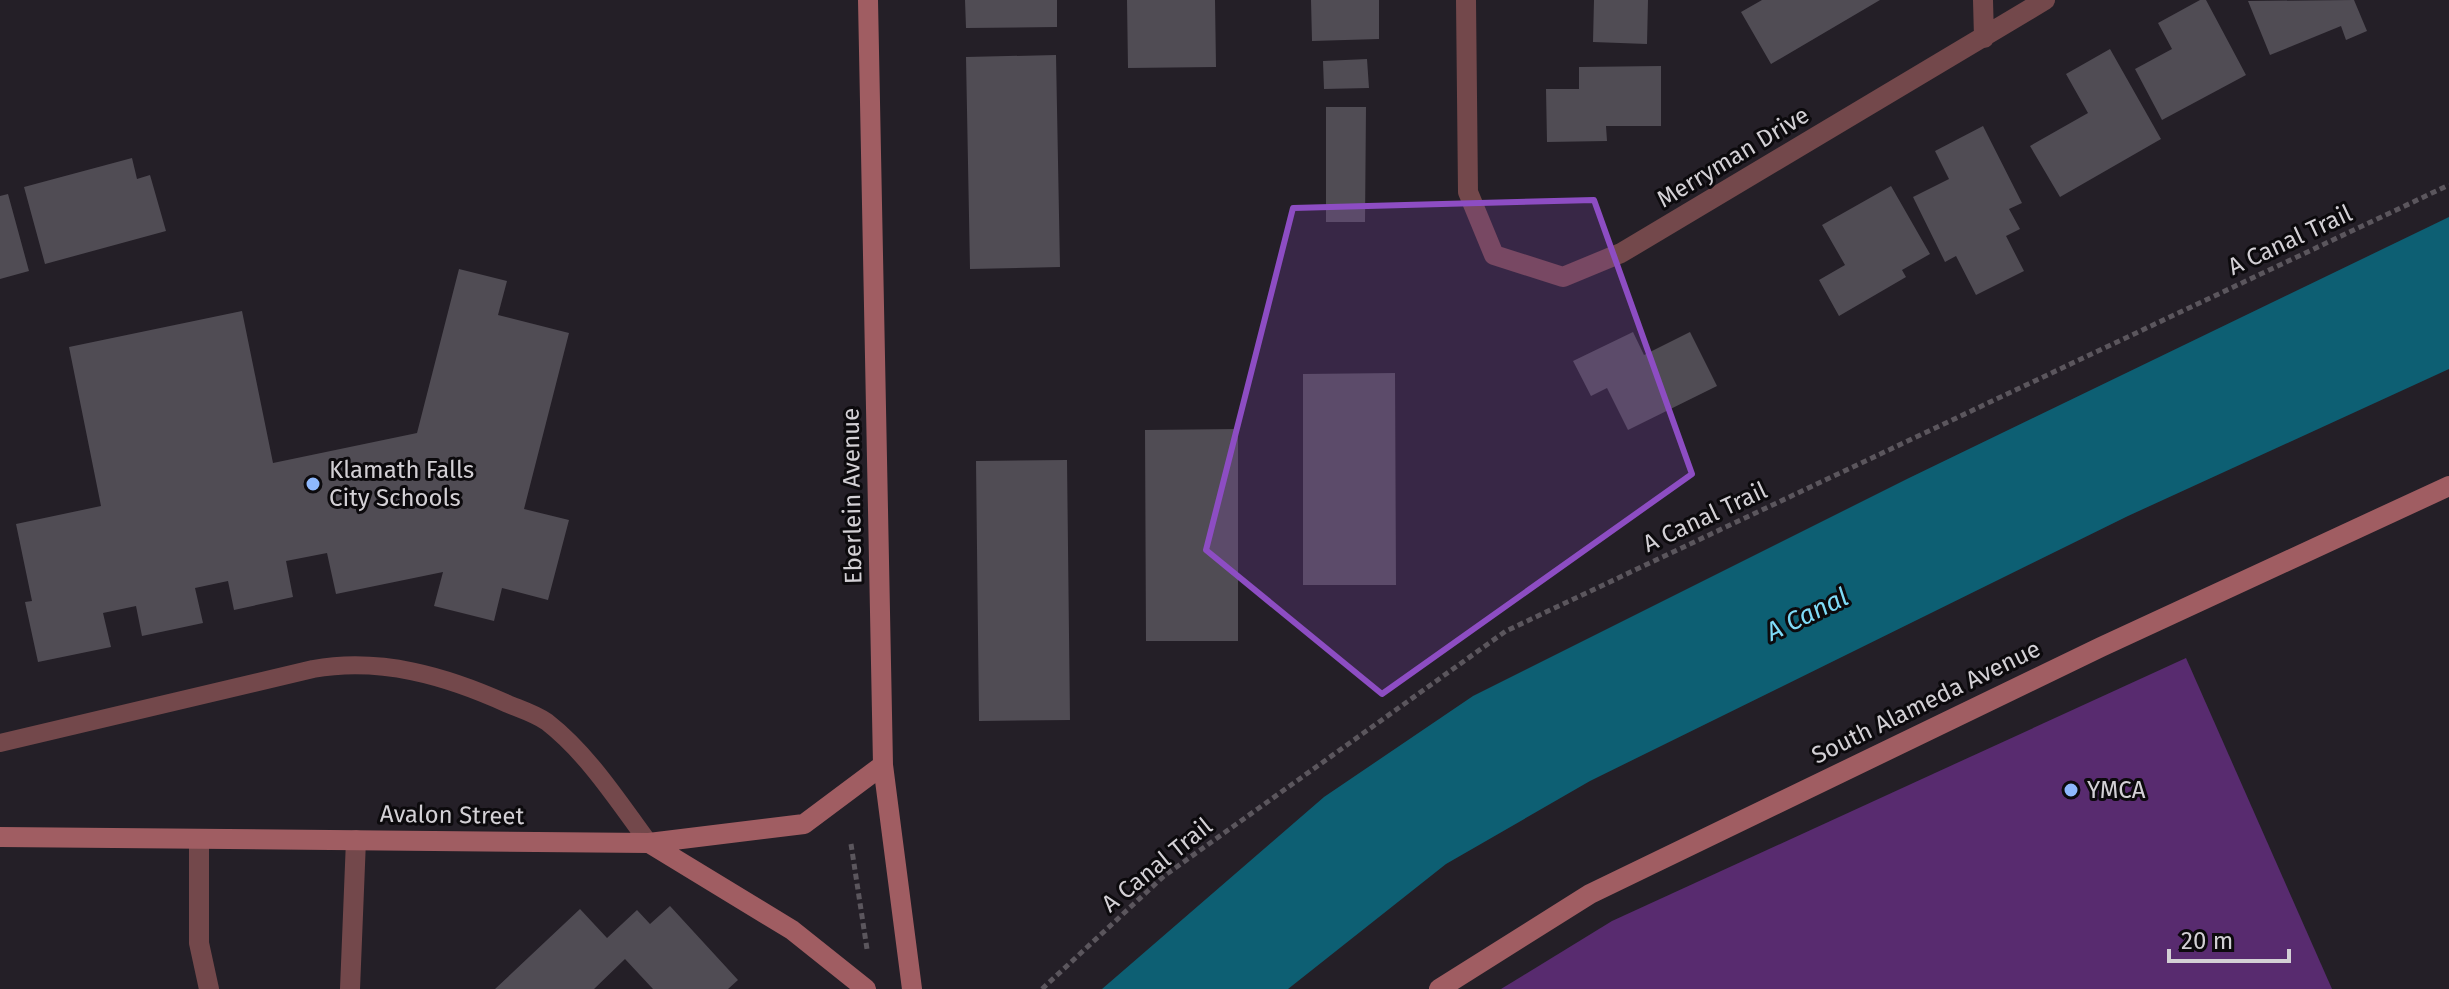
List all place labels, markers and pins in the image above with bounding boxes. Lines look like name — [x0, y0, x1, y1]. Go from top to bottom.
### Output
place label: Klamath Falls City Schools — [329, 456, 474, 512]
marker: Klamath Falls City Schools — [304, 475, 322, 493]
place label: YMCA — [2087, 776, 2146, 804]
marker: YMCA — [2062, 781, 2080, 799]

